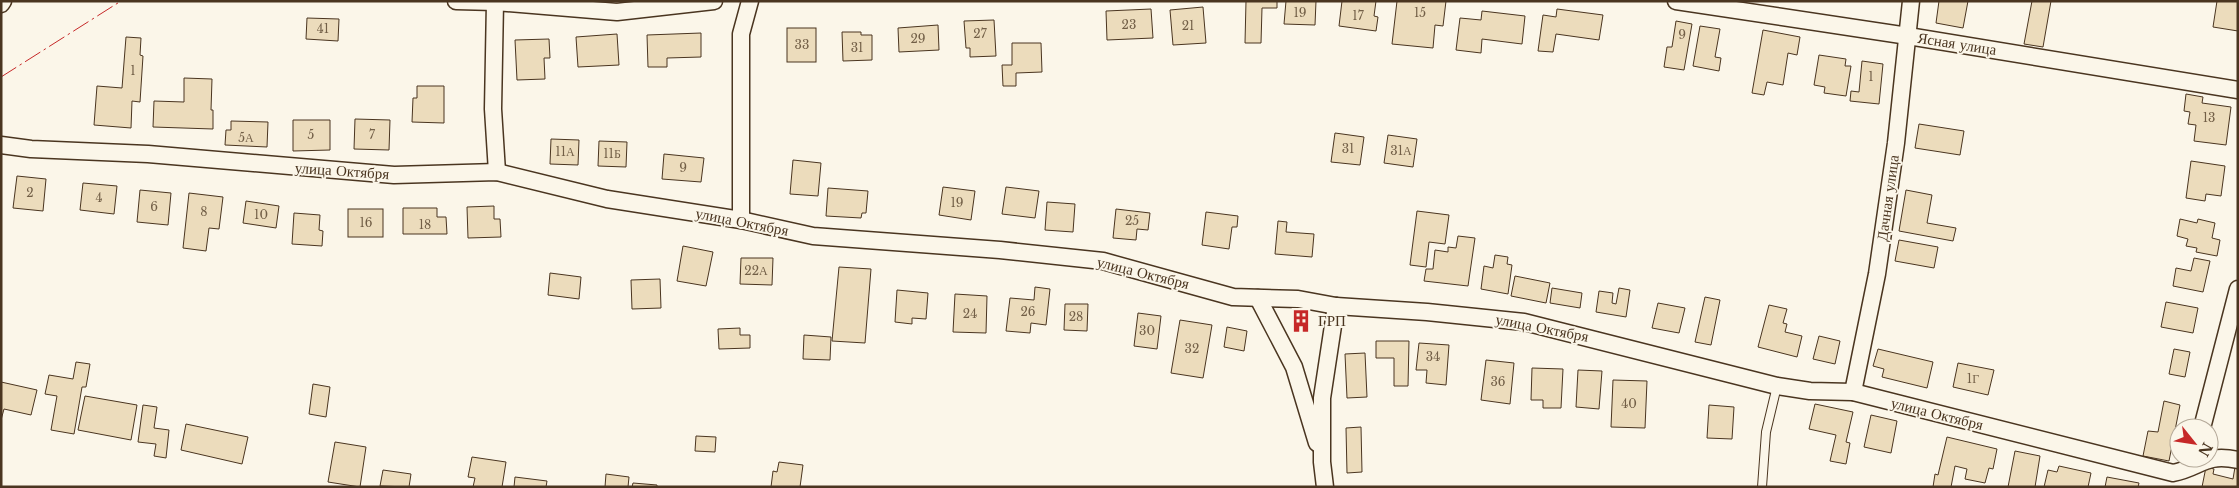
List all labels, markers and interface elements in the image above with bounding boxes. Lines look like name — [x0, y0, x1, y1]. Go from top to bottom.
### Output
house number: 19 — [1293, 5, 1307, 20]
house number: 15 — [1414, 5, 1426, 20]
house number: 17 — [1352, 8, 1365, 23]
house number: 23 — [1122, 17, 1136, 32]
house number: 21 — [1182, 18, 1194, 33]
house number: 41 — [317, 21, 329, 36]
house number: 27 — [973, 26, 988, 41]
house number: 9 — [1678, 27, 1686, 42]
street label: Ясная улица — [1916, 28, 1998, 59]
house number: 29 — [910, 31, 926, 46]
house number: 33 — [795, 37, 809, 52]
house number: 31 — [851, 40, 863, 55]
house number: 1 — [130, 63, 136, 78]
house number: 1 — [1868, 69, 1874, 84]
house number: 13 — [2203, 110, 2215, 125]
house number: 5 — [308, 127, 315, 142]
house number: 7 — [369, 127, 376, 142]
house number: 5А — [238, 130, 254, 145]
house number: 31 — [1342, 141, 1354, 156]
house number: 31А — [1390, 143, 1412, 158]
house number: 11А — [555, 144, 575, 159]
house number: 11Б — [603, 146, 621, 161]
street label: Дачная улица — [1872, 153, 1903, 242]
street label: улица Октября — [294, 158, 390, 183]
house number: 9 — [679, 160, 687, 175]
house number: 2 — [26, 185, 34, 200]
house number: 4 — [95, 190, 103, 205]
house number: 19 — [950, 195, 964, 210]
house number: 6 — [150, 199, 158, 214]
street label: улица Октября — [694, 203, 790, 240]
house number: 8 — [200, 204, 208, 219]
house number: 10 — [254, 207, 268, 222]
house number: 25 — [1125, 213, 1139, 228]
house number: 16 — [359, 215, 373, 230]
house number: 18 — [419, 217, 431, 232]
street label: улица Октября — [1095, 252, 1191, 293]
house number: 22А — [744, 263, 768, 278]
house number: 26 — [1020, 304, 1036, 319]
house number: 24 — [963, 306, 977, 321]
building icon: ГРП — [1288, 308, 1314, 334]
house number: 28 — [1069, 309, 1083, 324]
street label: улица Октября — [1494, 309, 1590, 346]
place label: ГРП — [1318, 311, 1346, 330]
house number: 30 — [1139, 323, 1155, 338]
house number: 32 — [1185, 341, 1199, 356]
house number: 34 — [1426, 349, 1440, 364]
house number: 1Г — [1967, 371, 1979, 386]
house number: 36 — [1490, 374, 1506, 389]
street label: улица Октября — [1889, 393, 1985, 434]
house number: 40 — [1621, 396, 1637, 411]
north arrow — [2169, 418, 2219, 468]
text: N — [2194, 439, 2216, 460]

